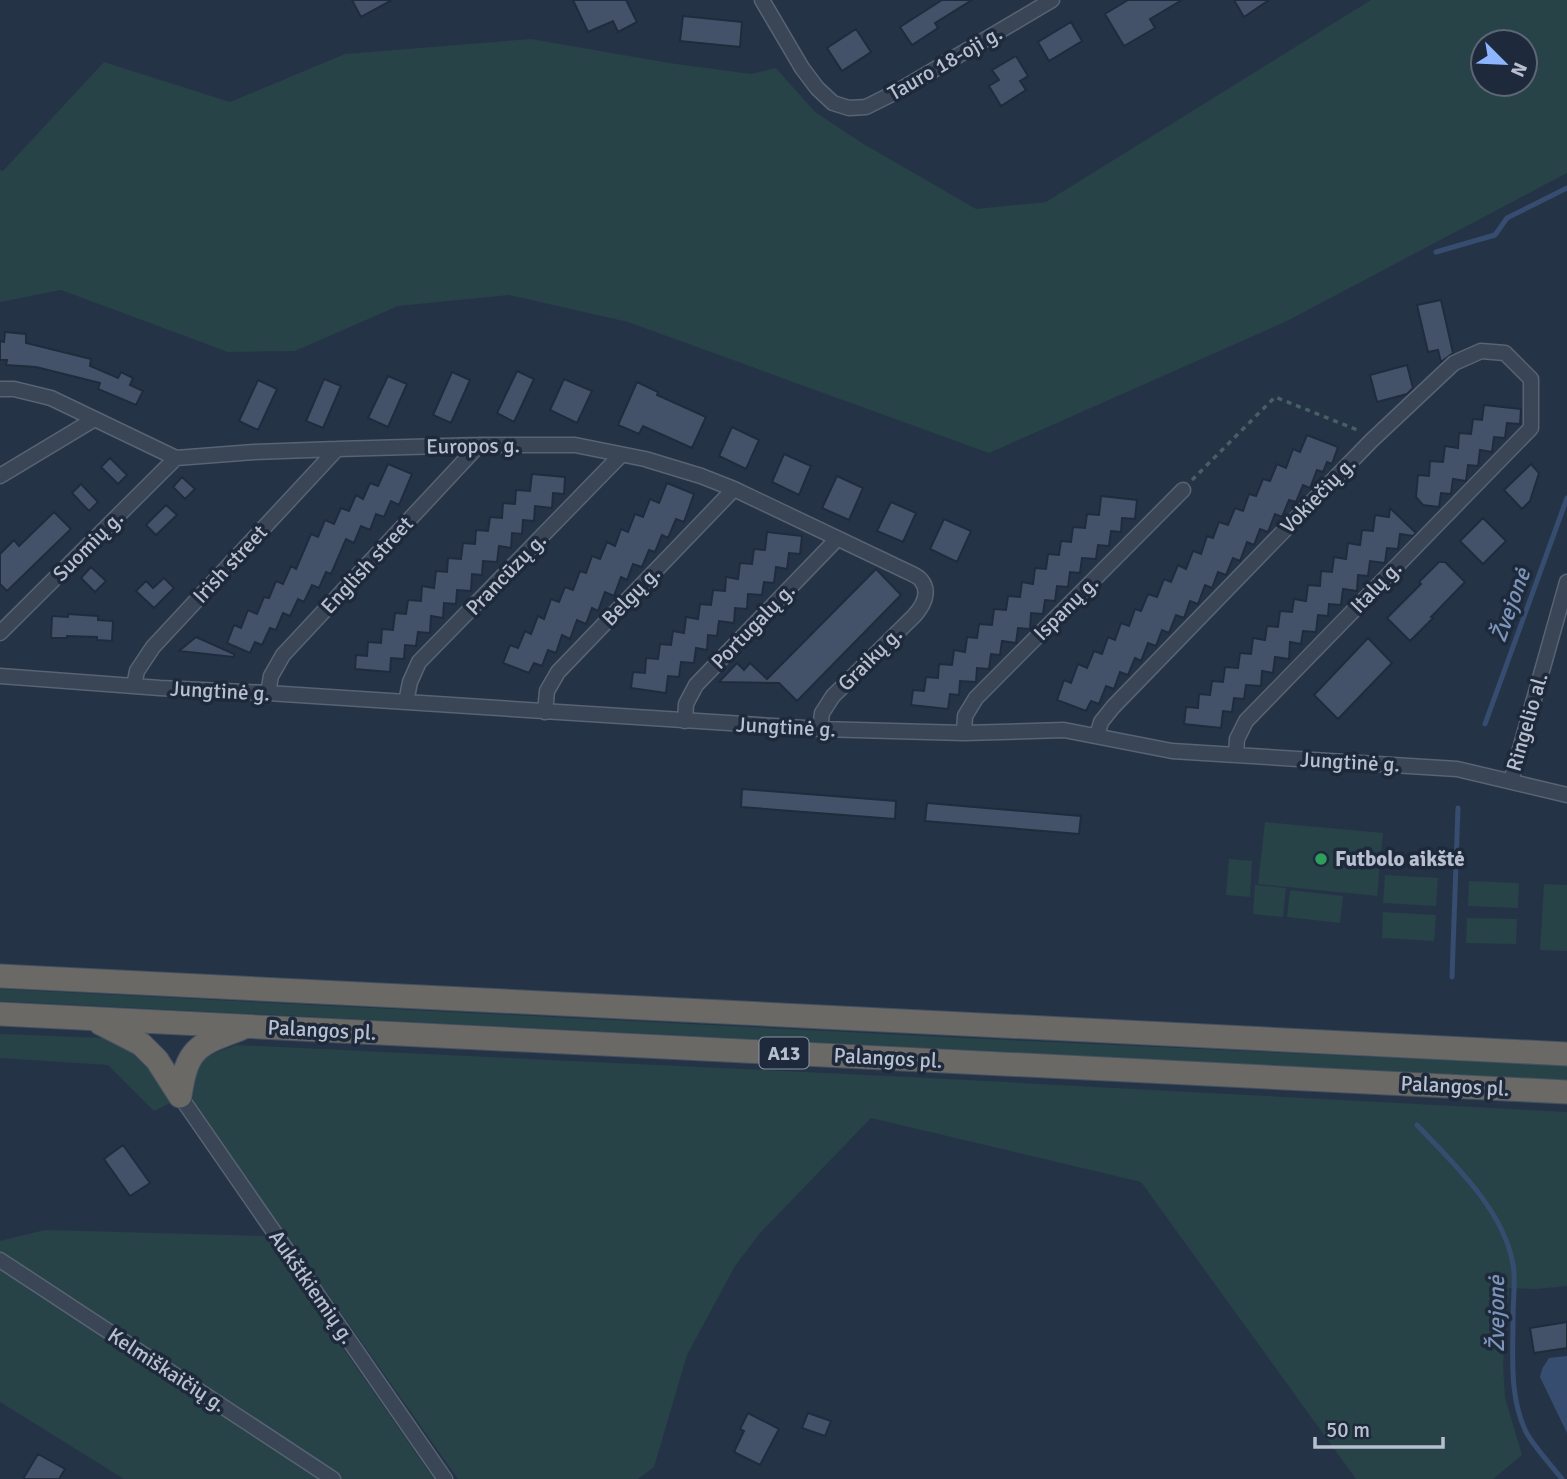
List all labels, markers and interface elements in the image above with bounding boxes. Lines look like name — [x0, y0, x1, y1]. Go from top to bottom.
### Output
street label: Tauro 18-oji g. — [883, 20, 1007, 106]
north arrow — [1469, 28, 1539, 98]
text: N — [1505, 59, 1532, 80]
street label: Europos g. — [426, 432, 520, 460]
street label: Vokiečių g. — [1275, 451, 1361, 539]
street label: Suomių g. — [47, 505, 129, 587]
street label: English street — [315, 511, 419, 619]
street label: Irish street — [187, 520, 273, 608]
street label: Prancūzų g. — [460, 527, 552, 621]
street label: Italų g. — [1345, 555, 1407, 619]
street label: Belgų g. — [596, 561, 666, 631]
water label: Žvejonė — [1484, 563, 1538, 646]
street label: Ispanų g. — [1028, 570, 1104, 646]
street label: Portugalų g. — [706, 578, 800, 674]
street label: Graikų g. — [832, 621, 908, 697]
street label: Ringelio al. — [1501, 670, 1553, 774]
street label: Jungtinė g. — [169, 675, 271, 707]
street label: Jungtinė g. — [735, 711, 837, 743]
street label: Jungtinė g. — [1299, 746, 1401, 778]
place label: Futbolo aikštė — [1335, 846, 1465, 872]
marker: Futbolo aikštė — [1313, 851, 1329, 867]
street label: Palangos pl. — [267, 1014, 377, 1046]
road number: A13 — [760, 1037, 808, 1068]
street label: Palangos pl. — [833, 1042, 943, 1074]
street label: Palangos pl. — [1400, 1070, 1510, 1102]
street label: Aukštkiemių g. — [263, 1225, 361, 1349]
water label: Žvejonė — [1482, 1274, 1511, 1352]
street label: Kelmiškaičių g. — [103, 1322, 231, 1418]
scale bar — [1315, 1406, 1443, 1450]
text: 50 m — [1326, 1417, 1370, 1443]

